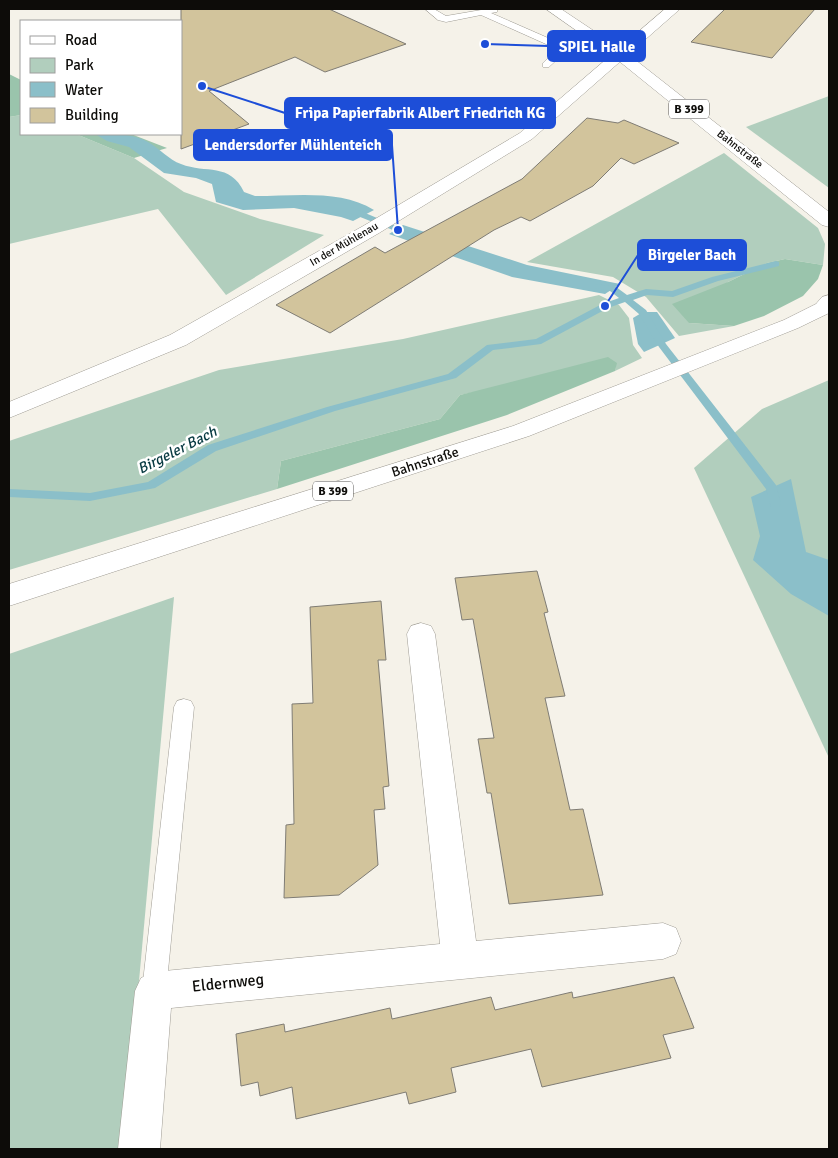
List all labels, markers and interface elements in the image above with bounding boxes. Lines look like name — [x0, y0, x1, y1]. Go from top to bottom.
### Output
legend — [20, 20, 182, 135]
text: Road — [65, 31, 97, 49]
callout: SPIEL Halle — [548, 31, 645, 61]
text: SPIEL Halle — [559, 38, 635, 56]
text: Park — [65, 56, 94, 74]
text: Water — [65, 81, 103, 99]
callout: Fripa Papierfabrik Albert Friedrich KG — [285, 98, 555, 128]
road number: B 399 — [669, 100, 709, 118]
text: Fripa Papierfabrik Albert Friedrich KG — [295, 104, 545, 122]
text: Building — [65, 106, 119, 124]
street label: Bahnstraße — [714, 127, 766, 171]
callout: Lendersdorfer Mühlenteich — [194, 130, 392, 160]
text: Lendersdorfer Mühlenteich — [204, 136, 382, 154]
street label: In der Mühlenau — [308, 219, 380, 269]
callout: Birgeler Bach — [638, 240, 746, 270]
text: Birgeler Bach — [648, 246, 736, 264]
water label: Birgeler Bach — [134, 422, 220, 478]
street label: Bahnstraße — [389, 443, 461, 481]
road number: B 399 — [313, 482, 353, 501]
street label: Eldernweg — [191, 969, 265, 997]

